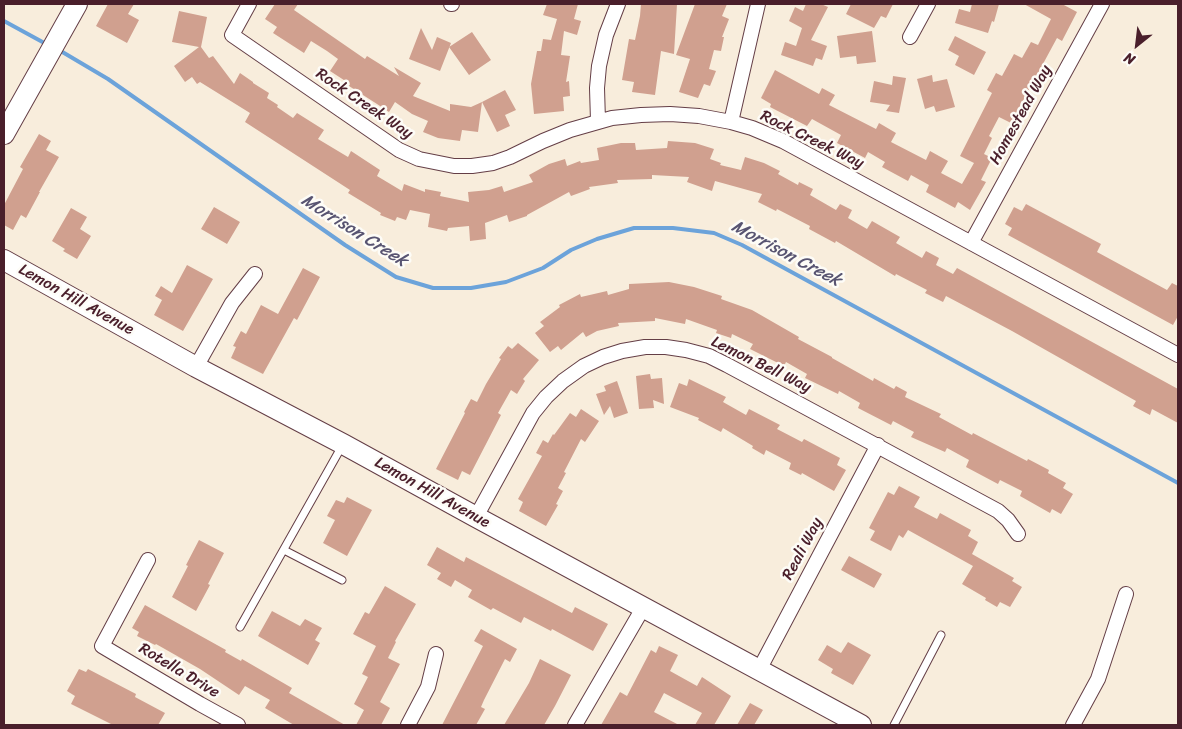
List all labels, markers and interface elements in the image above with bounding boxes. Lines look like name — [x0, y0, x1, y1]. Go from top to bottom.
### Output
north arrow — [1112, 20, 1162, 70]
text: N — [1119, 45, 1140, 72]
street label: Homestead Way — [986, 62, 1056, 168]
street label: Rock Creek Way — [312, 65, 416, 143]
street label: Rock Creek Way — [757, 107, 867, 173]
water label: Morrison Creek — [297, 190, 411, 272]
water label: Morrison Creek — [728, 216, 844, 292]
street label: Lemon Hill Avenue — [15, 260, 137, 340]
street label: Lemon Bell Way — [708, 332, 814, 398]
street label: Lemon Hill Avenue — [371, 453, 493, 533]
street label: Reali Way — [779, 515, 827, 583]
street label: Rotella Drive — [135, 639, 223, 703]

